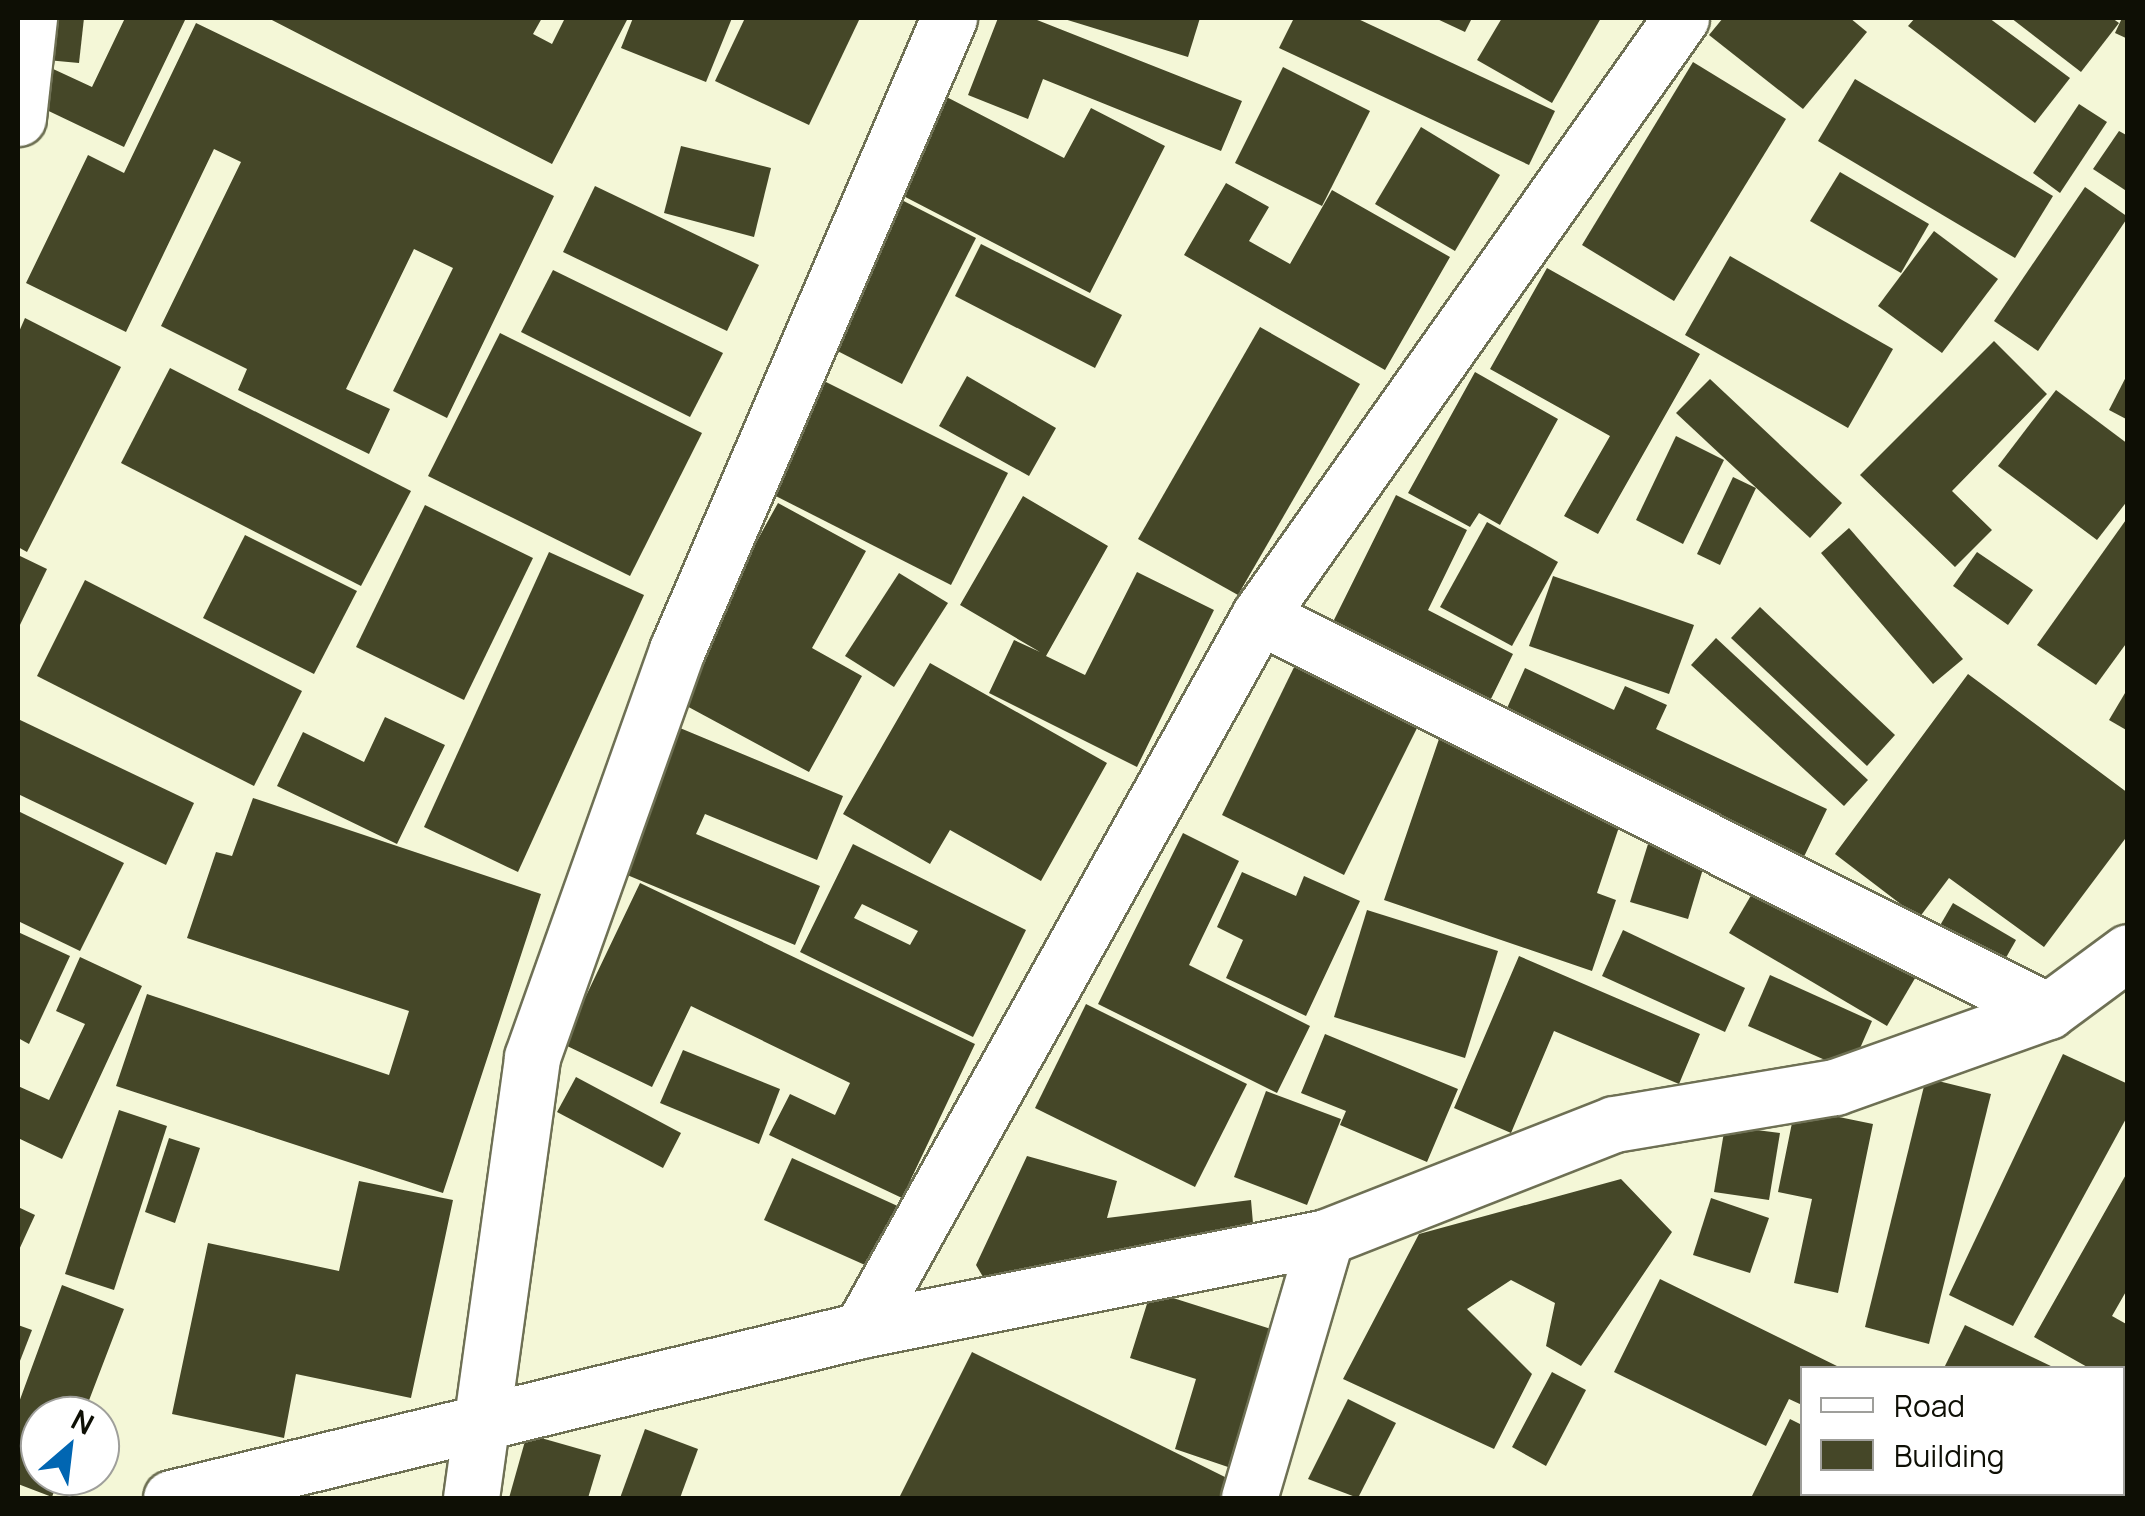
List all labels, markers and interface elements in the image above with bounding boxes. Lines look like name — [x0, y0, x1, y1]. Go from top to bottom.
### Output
legend — [1800, 1366, 2125, 1496]
text: Road — [1894, 1385, 1965, 1426]
north arrow — [20, 1396, 120, 1496]
text: N — [65, 1400, 101, 1443]
text: Building — [1894, 1435, 2005, 1476]

